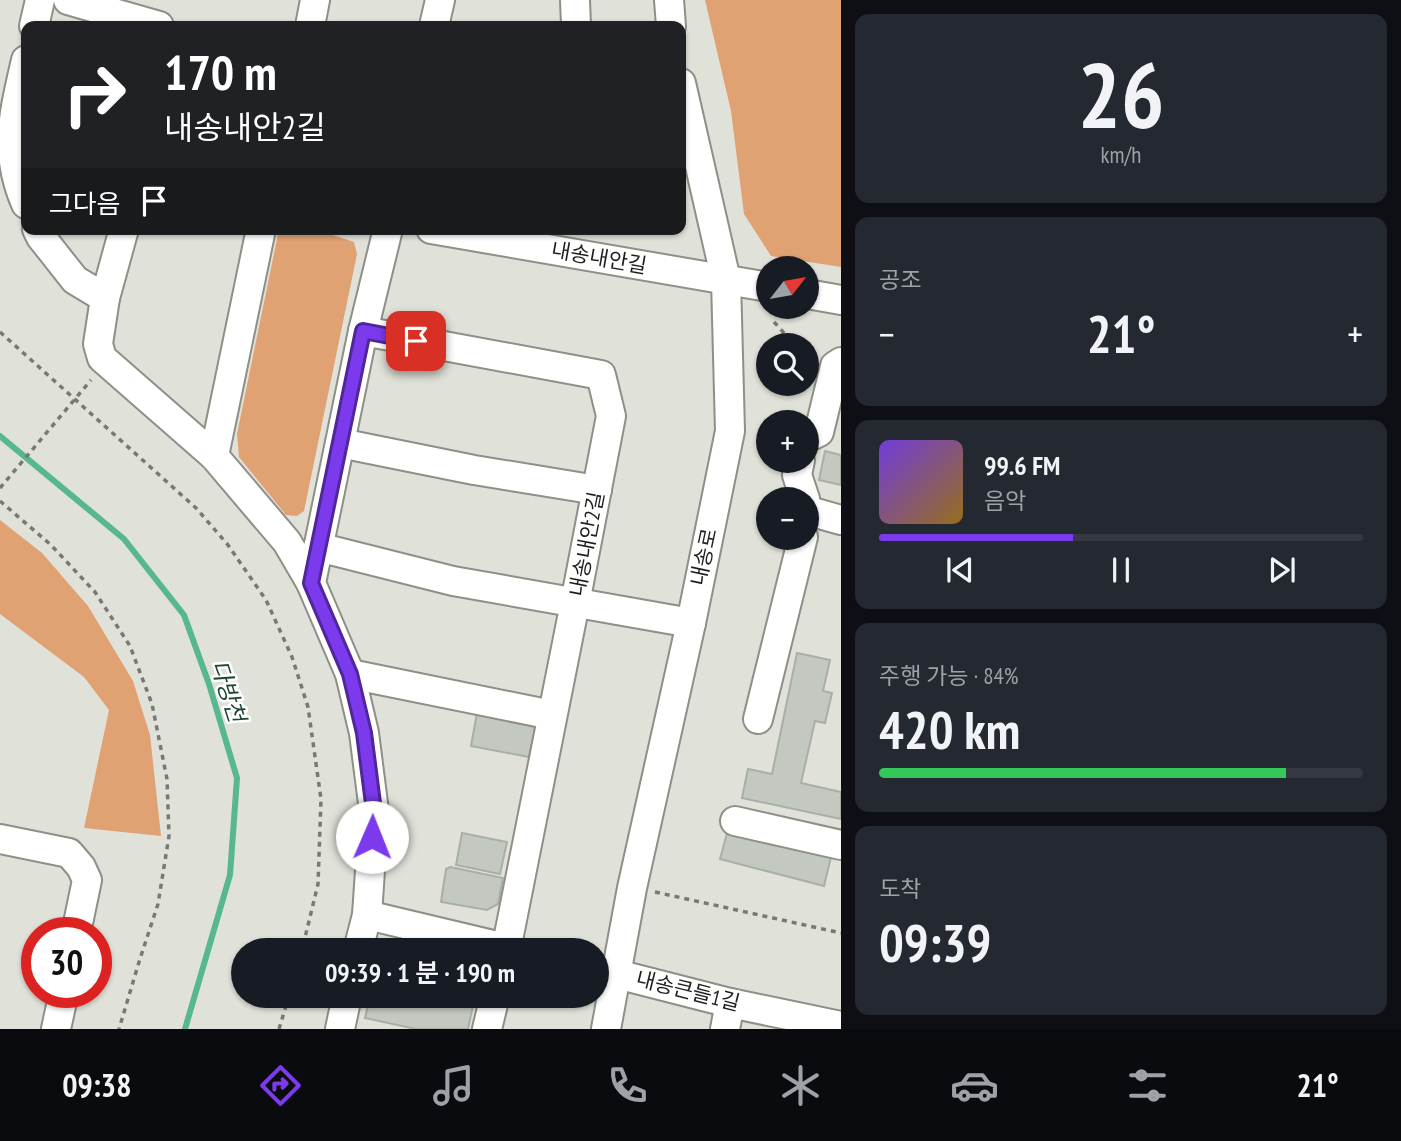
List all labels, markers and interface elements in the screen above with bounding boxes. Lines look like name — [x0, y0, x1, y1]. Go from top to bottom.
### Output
text: 26 — [1078, 35, 1165, 153]
text: 170 m — [164, 40, 277, 104]
icon: right — [49, 49, 140, 140]
text: 내송내안2길 — [164, 106, 326, 148]
text: km/h — [1101, 140, 1141, 169]
icon: arrive — [135, 182, 173, 220]
text: 그다음 — [49, 187, 121, 220]
street label: 내송내안길 — [549, 236, 649, 279]
north arrow — [756, 256, 819, 318]
map controls — [756, 256, 819, 550]
text: 공조 — [879, 265, 921, 294]
text: 21° — [1087, 300, 1155, 367]
text: − — [879, 309, 895, 358]
text: + — [1347, 309, 1363, 358]
pin — [386, 311, 446, 371]
icon: arrive — [397, 322, 435, 360]
button: search — [756, 333, 819, 396]
button: + — [756, 410, 819, 473]
text: 99.6 FM — [984, 449, 1060, 482]
text: 음악 — [984, 486, 1026, 515]
button: − — [756, 487, 819, 550]
street label: 내송내안2길 — [563, 489, 610, 599]
street label: 내송로 — [684, 526, 723, 588]
icon: previous — [941, 551, 979, 589]
icon: pause — [1102, 551, 1140, 589]
icon: next — [1263, 551, 1301, 589]
water label: 다방천 — [205, 656, 253, 728]
text: 주행 가능 · 84% — [879, 661, 1019, 690]
text: 420 km — [879, 696, 1020, 763]
position arrow — [335, 800, 409, 874]
text: 도착 — [879, 874, 921, 903]
text: 09:39 — [879, 909, 991, 976]
speed limit sign: 30 — [21, 917, 112, 1008]
text: 09:39 · 1 분 · 190 m — [325, 956, 515, 989]
street label: 내송큰들1길 — [633, 965, 743, 1016]
icon: directions — [256, 1061, 305, 1110]
icon: music — [429, 1061, 478, 1110]
icon: phone — [603, 1061, 652, 1110]
icon: climate — [776, 1061, 825, 1110]
icon: car — [950, 1061, 999, 1110]
icon: filters — [1123, 1061, 1172, 1110]
text: 09:38 — [62, 1064, 131, 1106]
text: 21° — [1297, 1064, 1339, 1106]

